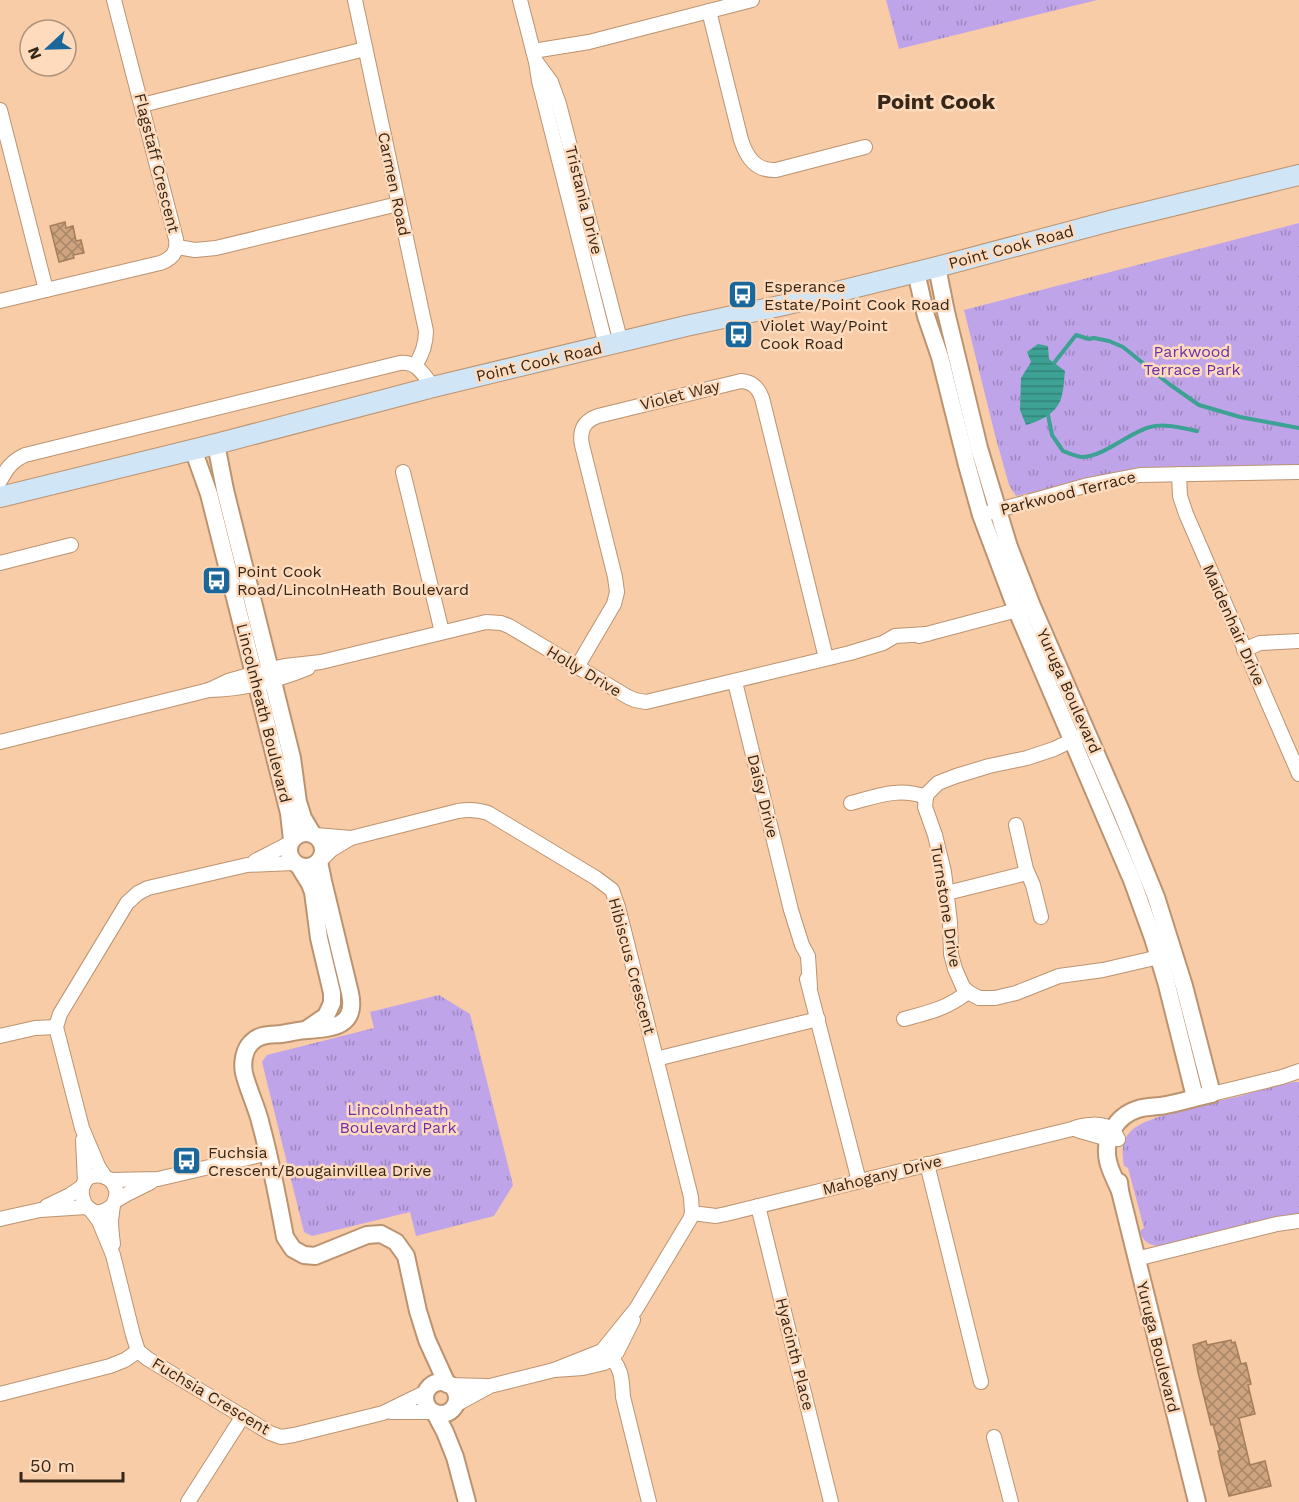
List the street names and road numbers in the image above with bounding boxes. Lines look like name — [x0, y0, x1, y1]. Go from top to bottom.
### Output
street label: Flagstaff Crescent — [130, 91, 184, 235]
street label: Carmen Road — [374, 130, 414, 238]
street label: Tristania Drive — [561, 144, 607, 256]
street label: Point Cook Road — [946, 221, 1076, 273]
street label: Point Cook Road — [474, 338, 604, 386]
street label: Violet Way — [638, 376, 723, 414]
street label: Parkwood Terrace — [998, 467, 1138, 519]
street label: Maidenhair Drive — [1199, 561, 1269, 689]
street label: Lincolnheath Boulevard — [232, 621, 296, 805]
street label: Yuruga Boulevard — [1033, 626, 1105, 756]
street label: Holly Drive — [543, 641, 625, 701]
street label: Daisy Drive — [743, 752, 783, 840]
street label: Turnstone Drive — [927, 843, 965, 969]
street label: Hibiscus Crescent — [605, 895, 660, 1037]
street label: Mahogany Drive — [820, 1151, 944, 1199]
street label: Yuruga Boulevard — [1133, 1279, 1183, 1415]
street label: Hyacinth Place — [772, 1296, 818, 1412]
street label: Fuchsia Crescent — [149, 1353, 274, 1439]

